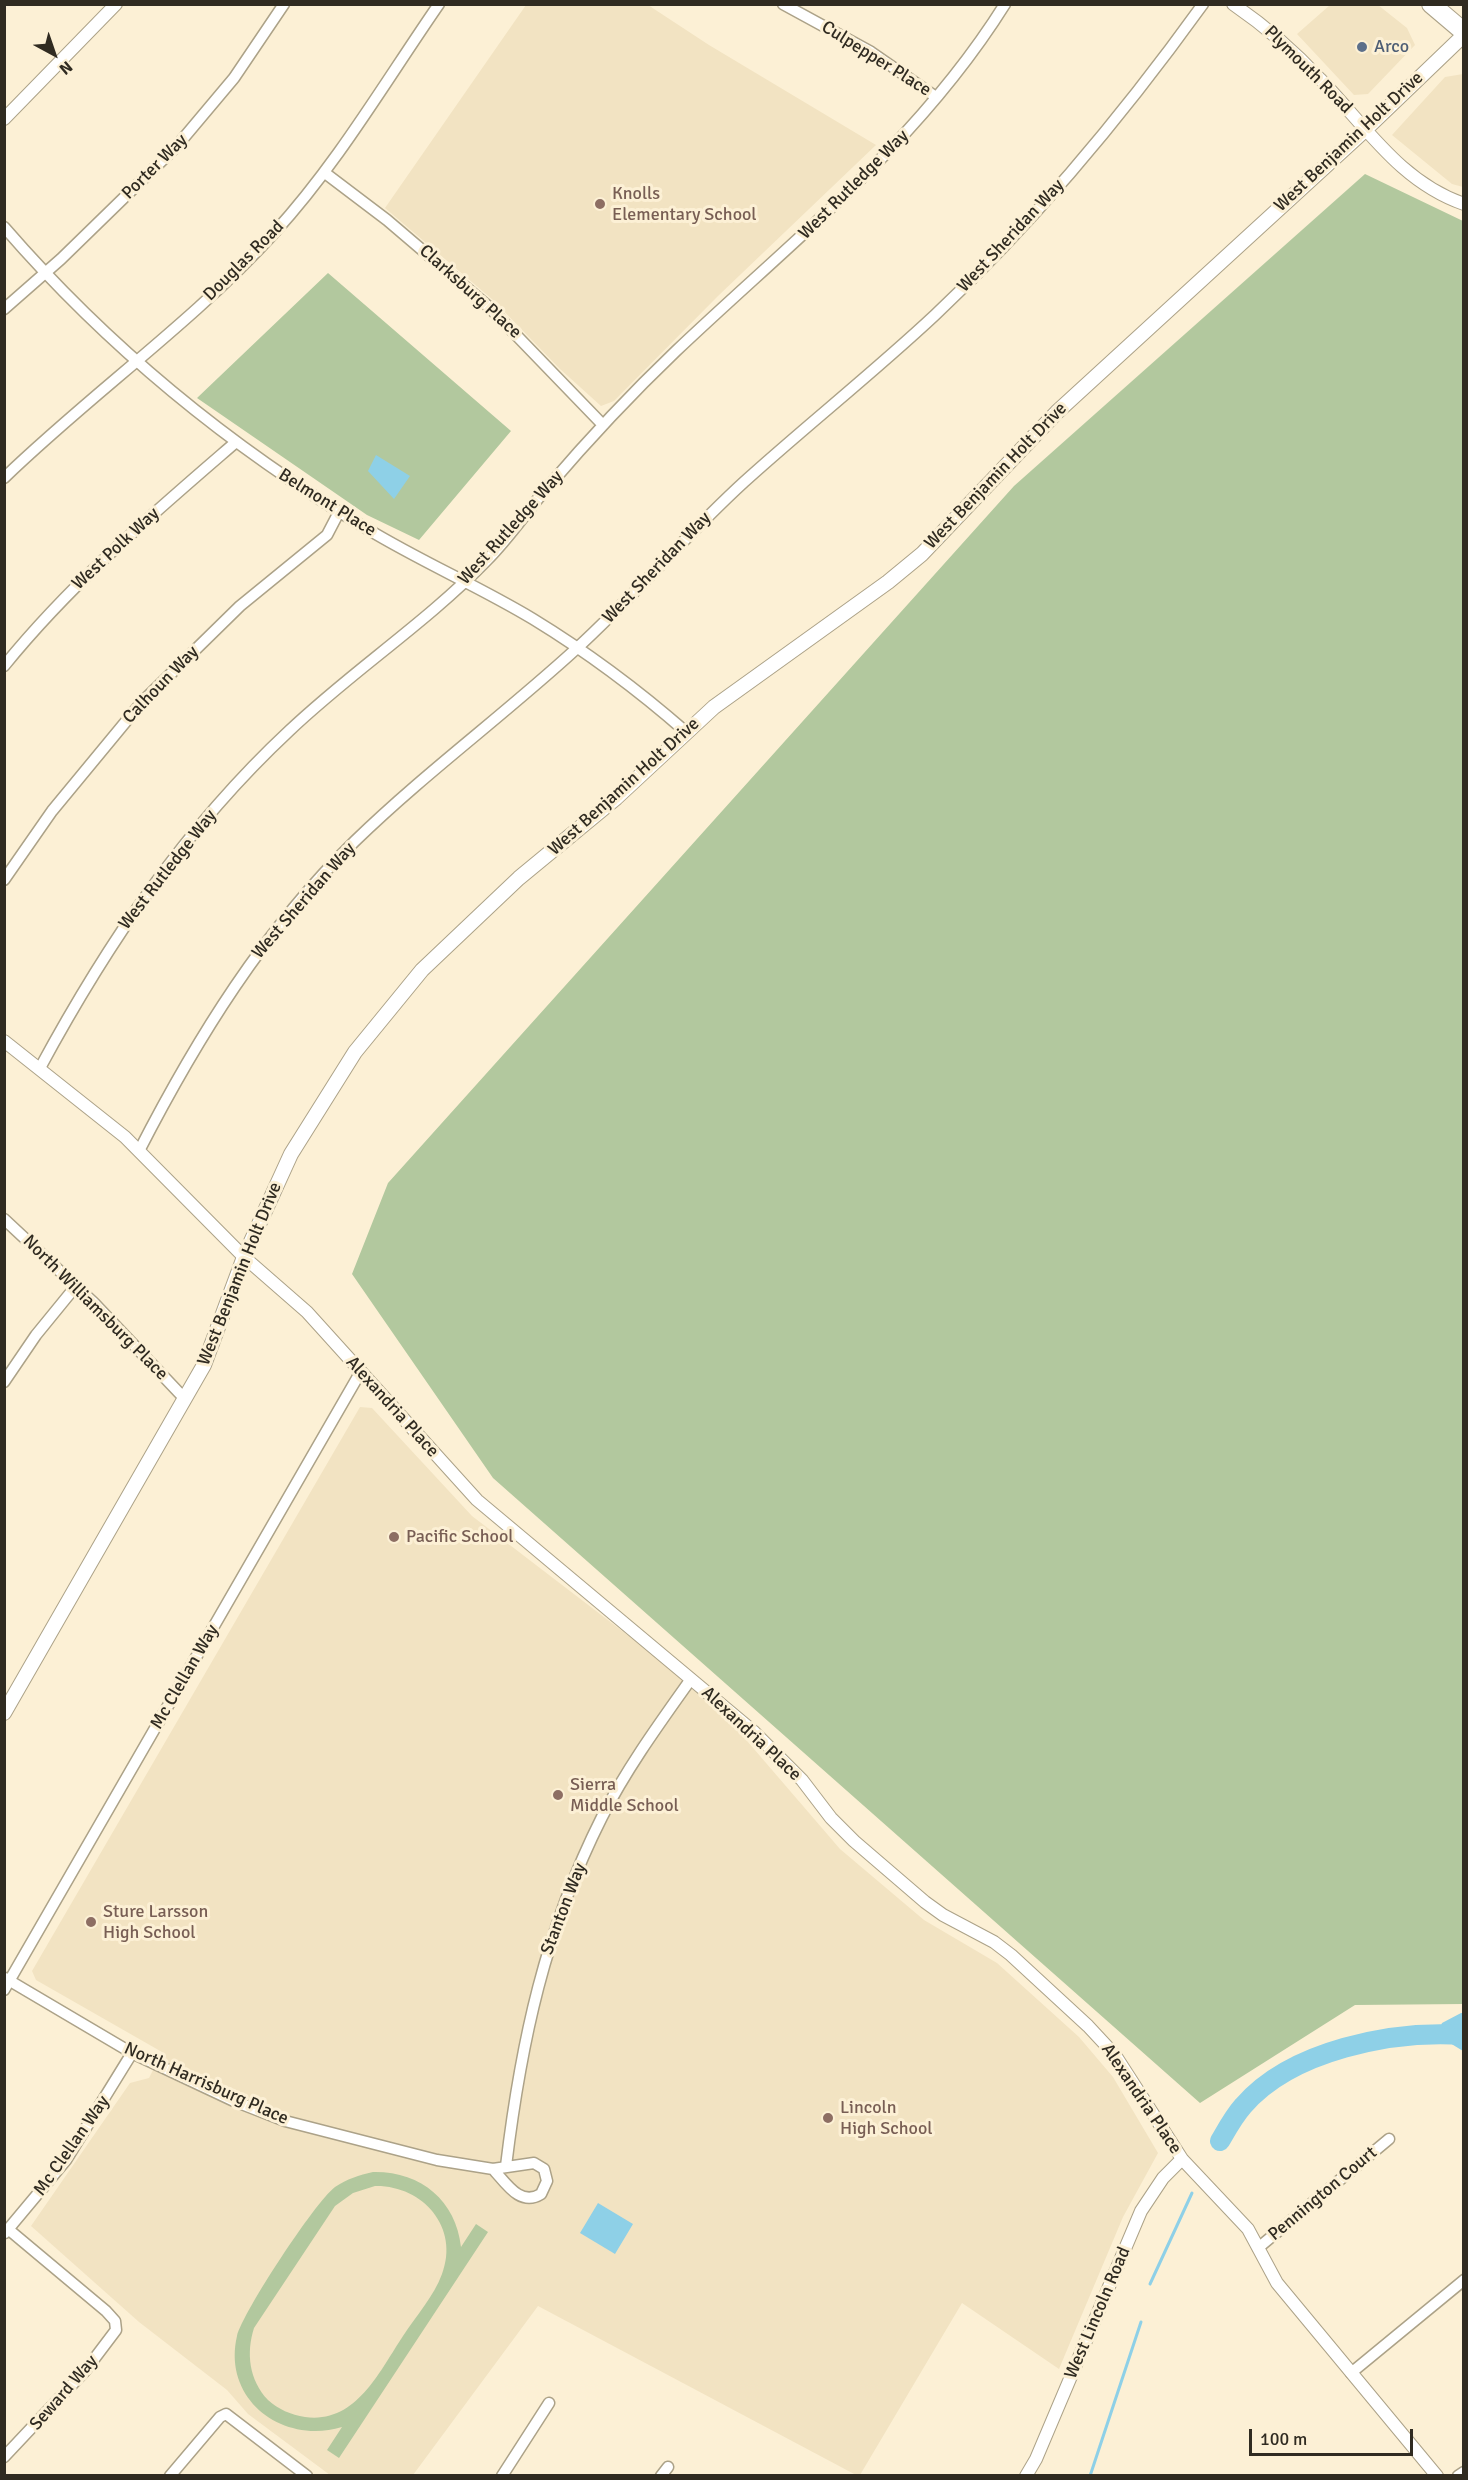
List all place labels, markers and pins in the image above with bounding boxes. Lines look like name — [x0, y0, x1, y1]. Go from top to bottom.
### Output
place label: Arco — [1374, 36, 1409, 58]
marker: Arco — [1355, 40, 1369, 54]
place label: Knolls Elementary School — [612, 183, 757, 226]
marker: Knolls Elementary School — [593, 197, 607, 211]
place label: Pacific School — [406, 1526, 514, 1548]
marker: Pacific School — [387, 1530, 401, 1544]
place label: Sierra Middle School — [570, 1774, 679, 1816]
marker: Sierra Middle School — [551, 1788, 565, 1802]
place label: Sture Larsson High School — [103, 1901, 208, 1944]
marker: Sture Larsson High School — [84, 1915, 98, 1929]
place label: Lincoln High School — [840, 2097, 933, 2140]
marker: Lincoln High School — [821, 2111, 835, 2125]

